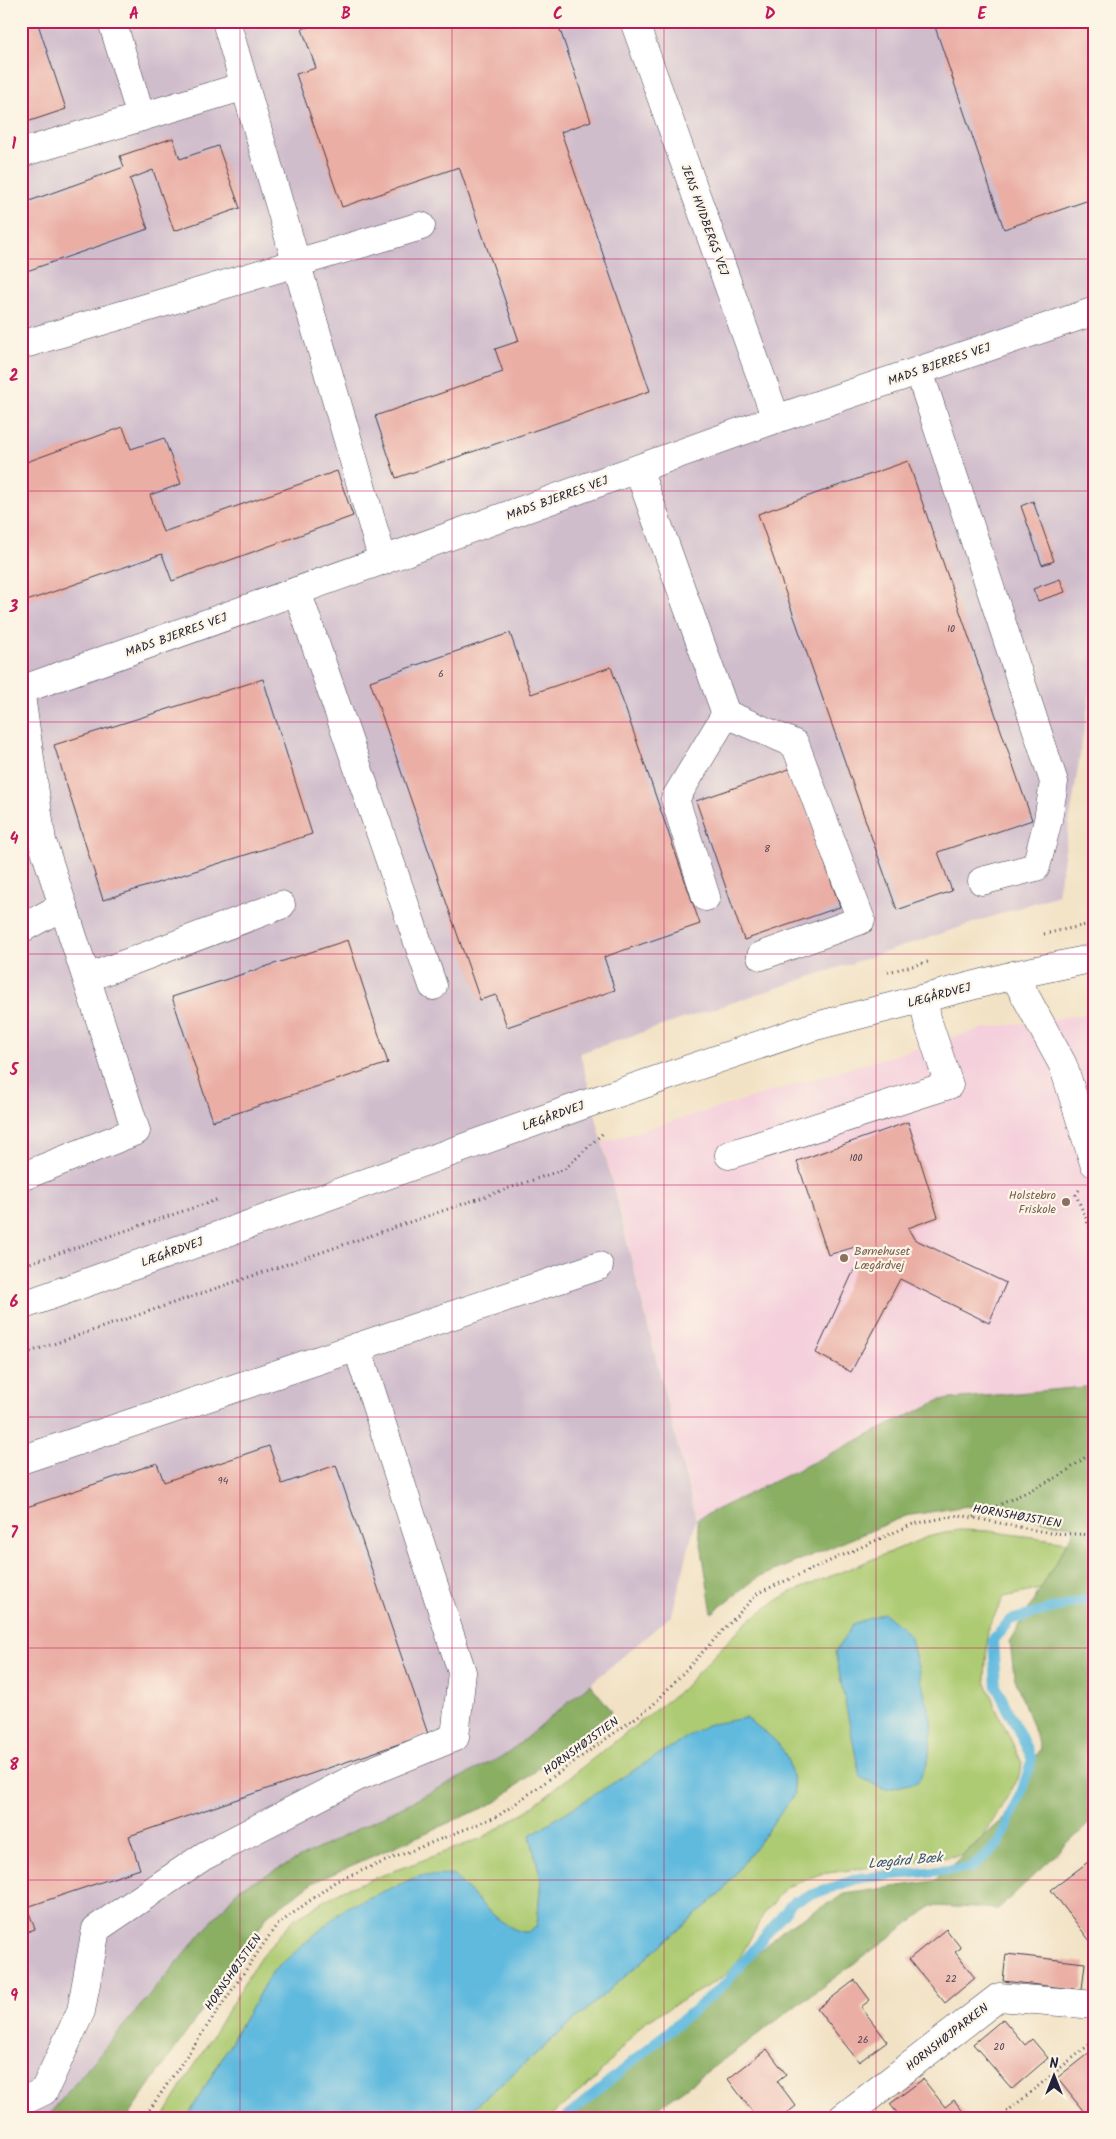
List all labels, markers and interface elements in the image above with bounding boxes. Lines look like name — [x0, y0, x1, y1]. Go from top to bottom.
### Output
text: A — [129, 2, 139, 27]
text: B — [341, 2, 351, 27]
text: C — [553, 2, 563, 27]
text: D — [765, 2, 776, 27]
text: E — [978, 2, 988, 27]
text: 1 — [12, 132, 17, 157]
street label: JENS HVIDBERGS VEJ — [676, 162, 734, 279]
street label: MADS BJERRES VEJ — [885, 338, 993, 391]
text: 2 — [9, 364, 19, 389]
street label: MADS BJERRES VEJ — [504, 471, 611, 526]
text: 3 — [9, 595, 19, 620]
street label: MADS BJERRES VEJ — [123, 608, 230, 663]
house number: 10 — [947, 621, 955, 637]
house number: 6 — [438, 666, 444, 682]
text: 4 — [10, 827, 19, 852]
house number: 8 — [764, 841, 771, 857]
street label: LÆGÅRDVEJ — [905, 978, 973, 1013]
text: 5 — [9, 1058, 20, 1083]
street label: LÆGÅRDVEJ — [519, 1096, 587, 1136]
house number: 100 — [849, 1150, 863, 1166]
place label: Holstebro Friskole — [1009, 1186, 1057, 1219]
marker: Holstebro Friskole — [1060, 1196, 1072, 1208]
street label: LÆGÅRDVEJ — [138, 1232, 206, 1272]
place label: Børnehuset Lægårdvej — [854, 1242, 911, 1275]
marker: Børnehuset Lægårdvej — [838, 1252, 850, 1264]
text: 6 — [10, 1290, 19, 1315]
house number: 94 — [218, 1473, 229, 1489]
street label: HORNSHØJSTIEN — [971, 1499, 1063, 1534]
text: 7 — [10, 1521, 18, 1546]
street label: HORNSHØJSTIEN — [539, 1712, 623, 1780]
text: 8 — [9, 1753, 19, 1778]
water label: Lægård Bæk — [867, 1847, 946, 1875]
street label: HORNSHØJSTIEN — [200, 1930, 267, 2014]
house number: 22 — [945, 1971, 957, 1987]
text: 9 — [10, 1984, 18, 2009]
street label: HORNSHØJPARKEN — [902, 1999, 993, 2076]
house number: 26 — [857, 2032, 869, 2048]
house number: 20 — [994, 2039, 1004, 2055]
north arrow — [1028, 2052, 1078, 2102]
text: N — [1050, 2053, 1059, 2075]

